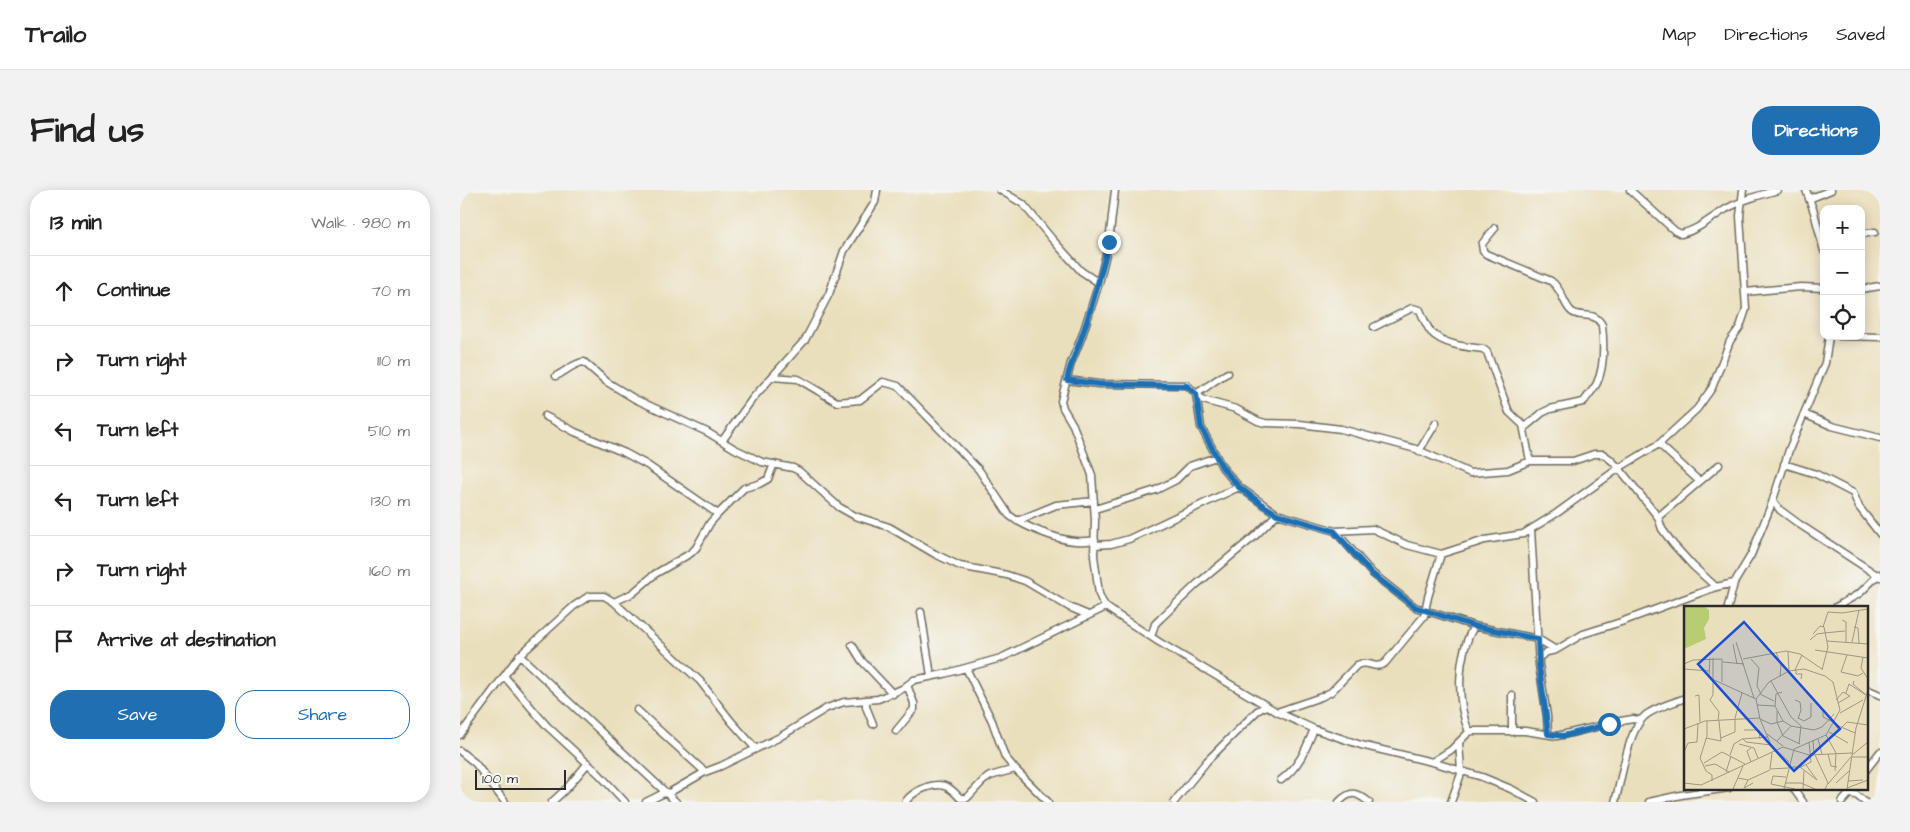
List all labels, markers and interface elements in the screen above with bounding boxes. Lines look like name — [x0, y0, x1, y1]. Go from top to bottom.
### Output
text: Trailo — [25, 18, 86, 52]
text: Map — [1662, 22, 1696, 47]
text: Directions — [1724, 22, 1808, 47]
text: Saved — [1836, 22, 1885, 47]
text: Find us — [30, 106, 144, 155]
button: Directions — [1752, 106, 1880, 155]
map controls — [1820, 205, 1865, 340]
button: + — [1820, 205, 1865, 250]
text: 13 min — [50, 208, 102, 237]
text: Walk · 980 m — [311, 212, 410, 234]
route end — [1098, 231, 1121, 254]
button: − — [1820, 250, 1865, 295]
icon: ahead — [50, 277, 78, 305]
text: Continue — [97, 277, 171, 304]
text: 70 m — [371, 280, 410, 302]
button: locate — [1820, 295, 1865, 340]
icon: right — [50, 347, 78, 375]
text: Turn right — [97, 347, 186, 374]
text: 110 m — [377, 350, 410, 372]
icon: left — [50, 417, 78, 445]
text: Turn left — [97, 417, 178, 444]
text: 510 m — [368, 420, 410, 442]
icon: left — [50, 487, 78, 515]
text: Turn left — [97, 487, 178, 514]
text: 130 m — [371, 490, 410, 512]
icon: right — [50, 557, 78, 585]
text: Turn right — [97, 557, 186, 584]
text: 160 m — [369, 560, 410, 582]
inset map — [1684, 606, 1868, 790]
icon: arrive — [50, 627, 78, 655]
text: Arrive at destination — [97, 627, 276, 654]
button: Save — [50, 690, 225, 739]
button: Share — [235, 690, 410, 739]
route start — [1598, 713, 1621, 736]
scale bar — [475, 767, 566, 790]
text: 100 m — [482, 769, 518, 789]

